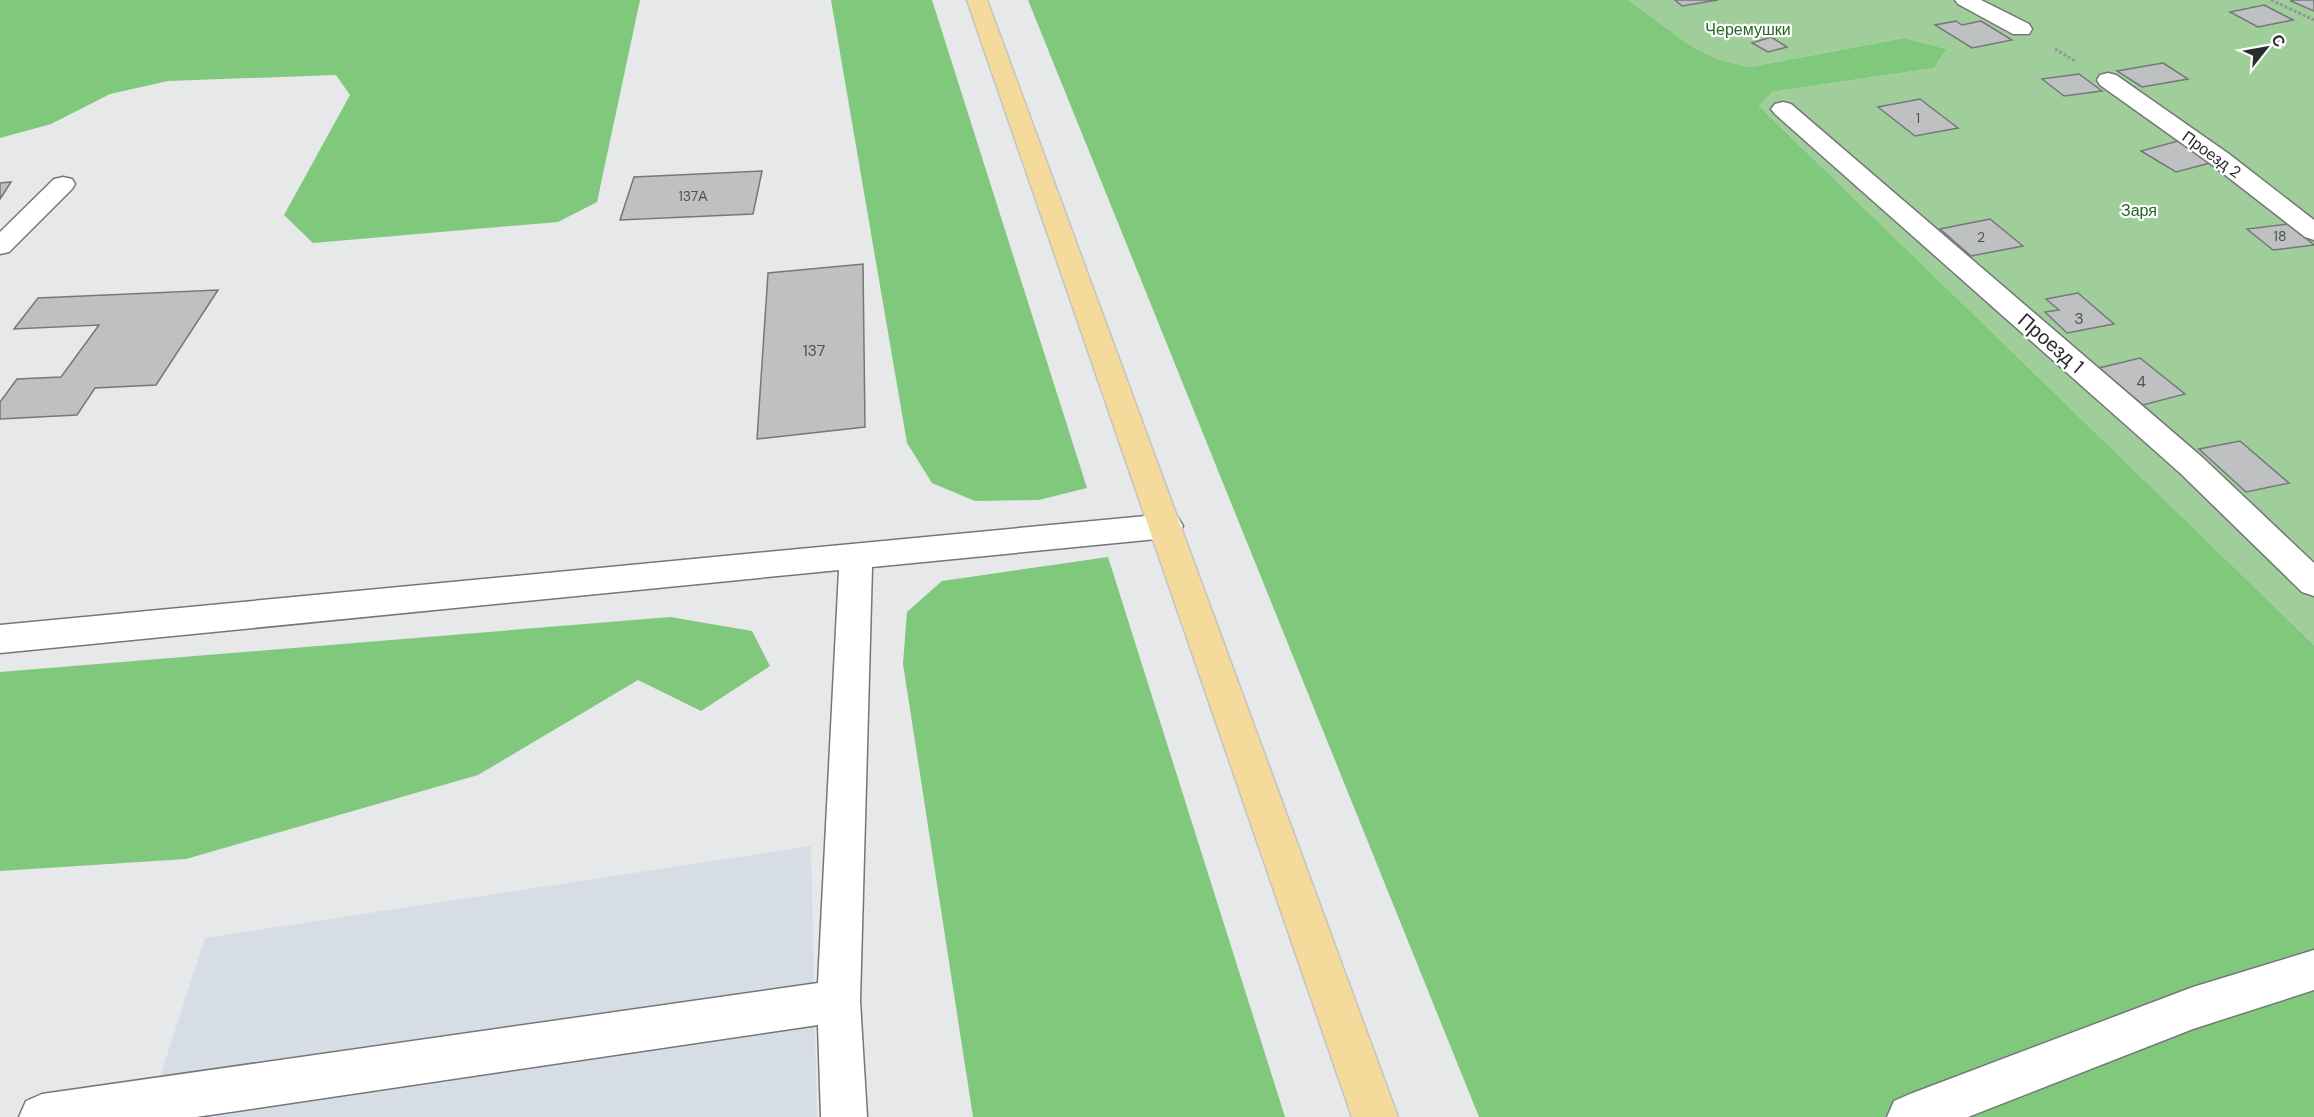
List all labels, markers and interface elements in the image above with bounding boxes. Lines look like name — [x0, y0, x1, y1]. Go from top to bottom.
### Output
north arrow — [2236, 18, 2296, 78]
park label: Черемушки — [1705, 19, 1791, 40]
text: С — [2266, 30, 2291, 51]
house number: 1 — [1916, 109, 1920, 127]
street label: Проезд 2 — [2178, 126, 2245, 183]
house number: 137А — [678, 187, 708, 205]
park label: Заря — [2121, 200, 2157, 221]
house number: 18 — [2274, 227, 2286, 245]
house number: 2 — [1977, 228, 1985, 246]
street label: Проезд 1 — [2013, 307, 2089, 379]
house number: 3 — [2074, 308, 2084, 329]
house number: 137 — [803, 340, 825, 361]
house number: 4 — [2136, 371, 2146, 392]

